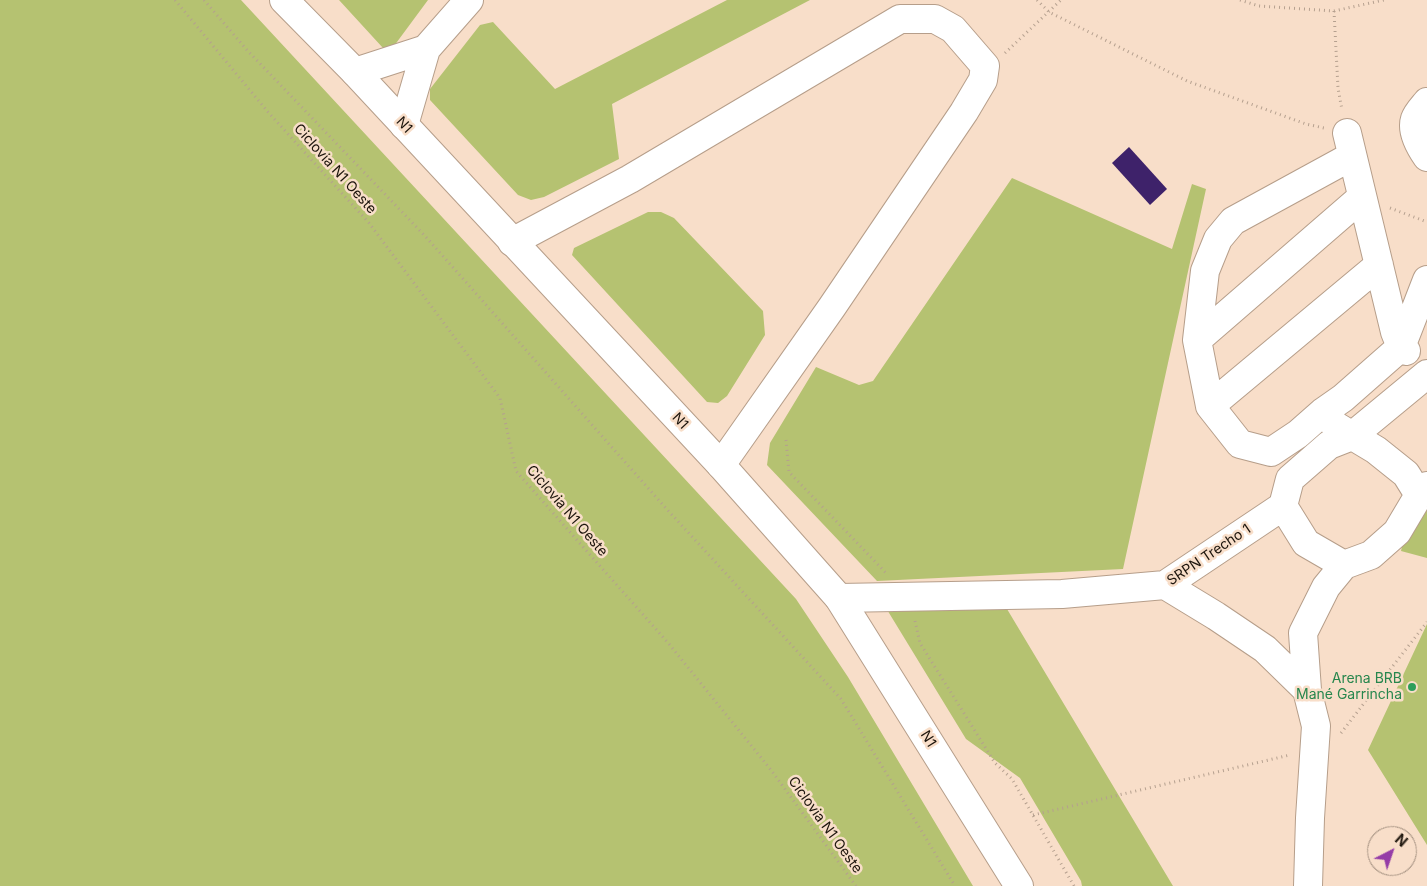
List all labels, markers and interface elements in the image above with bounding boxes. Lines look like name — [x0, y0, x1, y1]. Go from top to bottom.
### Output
street label: N1 — [392, 113, 416, 137]
street label: Ciclovia N1 Oeste — [290, 121, 380, 217]
street label: N1 — [668, 409, 692, 433]
street label: Ciclovia N1 Oeste — [523, 462, 611, 560]
street label: SRPN Trecho 1 — [1164, 521, 1254, 589]
place label: Arena BRB Mané Garrincha — [1296, 671, 1402, 704]
marker: Arena BRB Mané Garrincha — [1406, 681, 1418, 693]
street label: N1 — [917, 728, 939, 750]
street label: Ciclovia N1 Oeste — [784, 773, 866, 877]
north arrow — [1367, 826, 1417, 876]
text: N — [1392, 830, 1411, 850]

